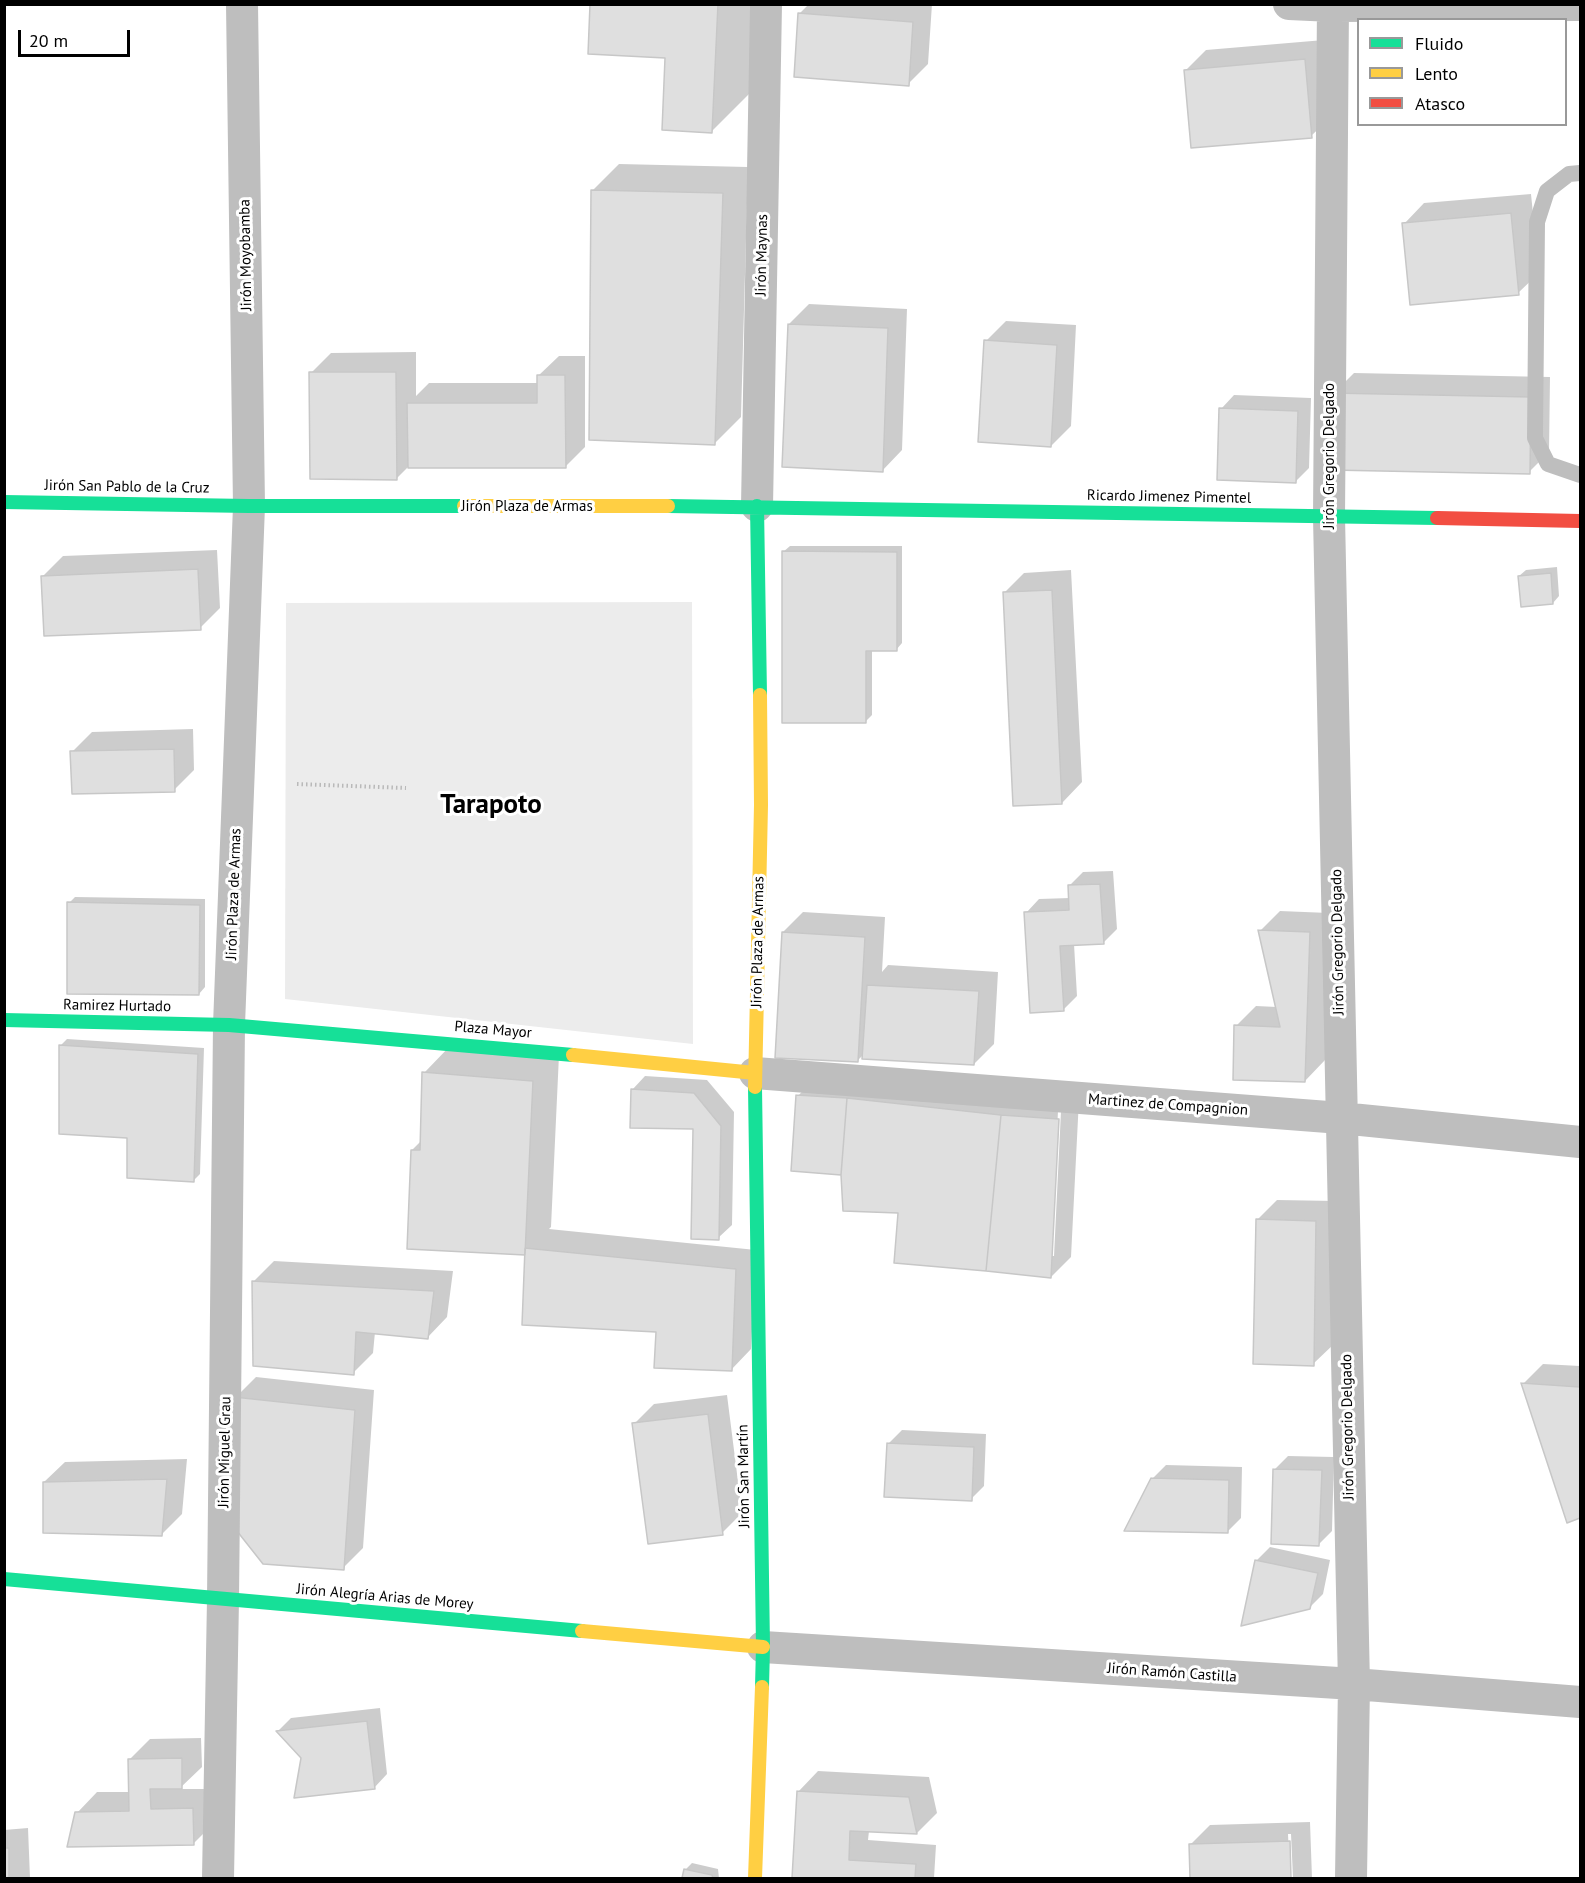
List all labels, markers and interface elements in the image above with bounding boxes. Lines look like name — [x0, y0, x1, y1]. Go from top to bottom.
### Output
scale bar — [21, 18, 134, 56]
legend — [1357, 18, 1567, 126]
text: 20 m — [29, 29, 68, 52]
text: Fluido — [1415, 32, 1463, 55]
text: Lento — [1415, 62, 1458, 85]
text: Atasco — [1415, 92, 1465, 115]
street label: Jirón Moyobamba — [236, 199, 256, 311]
street label: Jirón Maynas — [752, 214, 772, 296]
street label: Jirón Gregorio Delgado — [1321, 383, 1339, 529]
street label: Jirón San Pablo de la Cruz — [44, 477, 210, 497]
street label: Ricardo Jimenez Pimentel — [1087, 487, 1251, 507]
street label: Jirón Plaza de Armas — [461, 498, 593, 516]
district label: Tarapoto — [440, 789, 542, 821]
street label: Jirón Plaza de Armas — [223, 828, 245, 960]
street label: Jirón Gregorio Delgado — [1328, 869, 1348, 1015]
street label: Jirón Plaza de Armas — [748, 876, 768, 1008]
street label: Ramirez Hurtado — [63, 996, 171, 1016]
street label: Plaza Mayor — [454, 1018, 532, 1042]
street label: Martinez de Compagnion — [1087, 1090, 1249, 1120]
street label: Jirón Gregorio Delgado — [1338, 1354, 1358, 1500]
street label: Jirón Miguel Grau — [215, 1396, 235, 1508]
street label: Jirón San Martín — [734, 1424, 754, 1528]
street label: Jirón Alegría Arias de Morey — [296, 1580, 474, 1614]
street label: Jirón Ramón Castilla — [1107, 1659, 1237, 1687]

